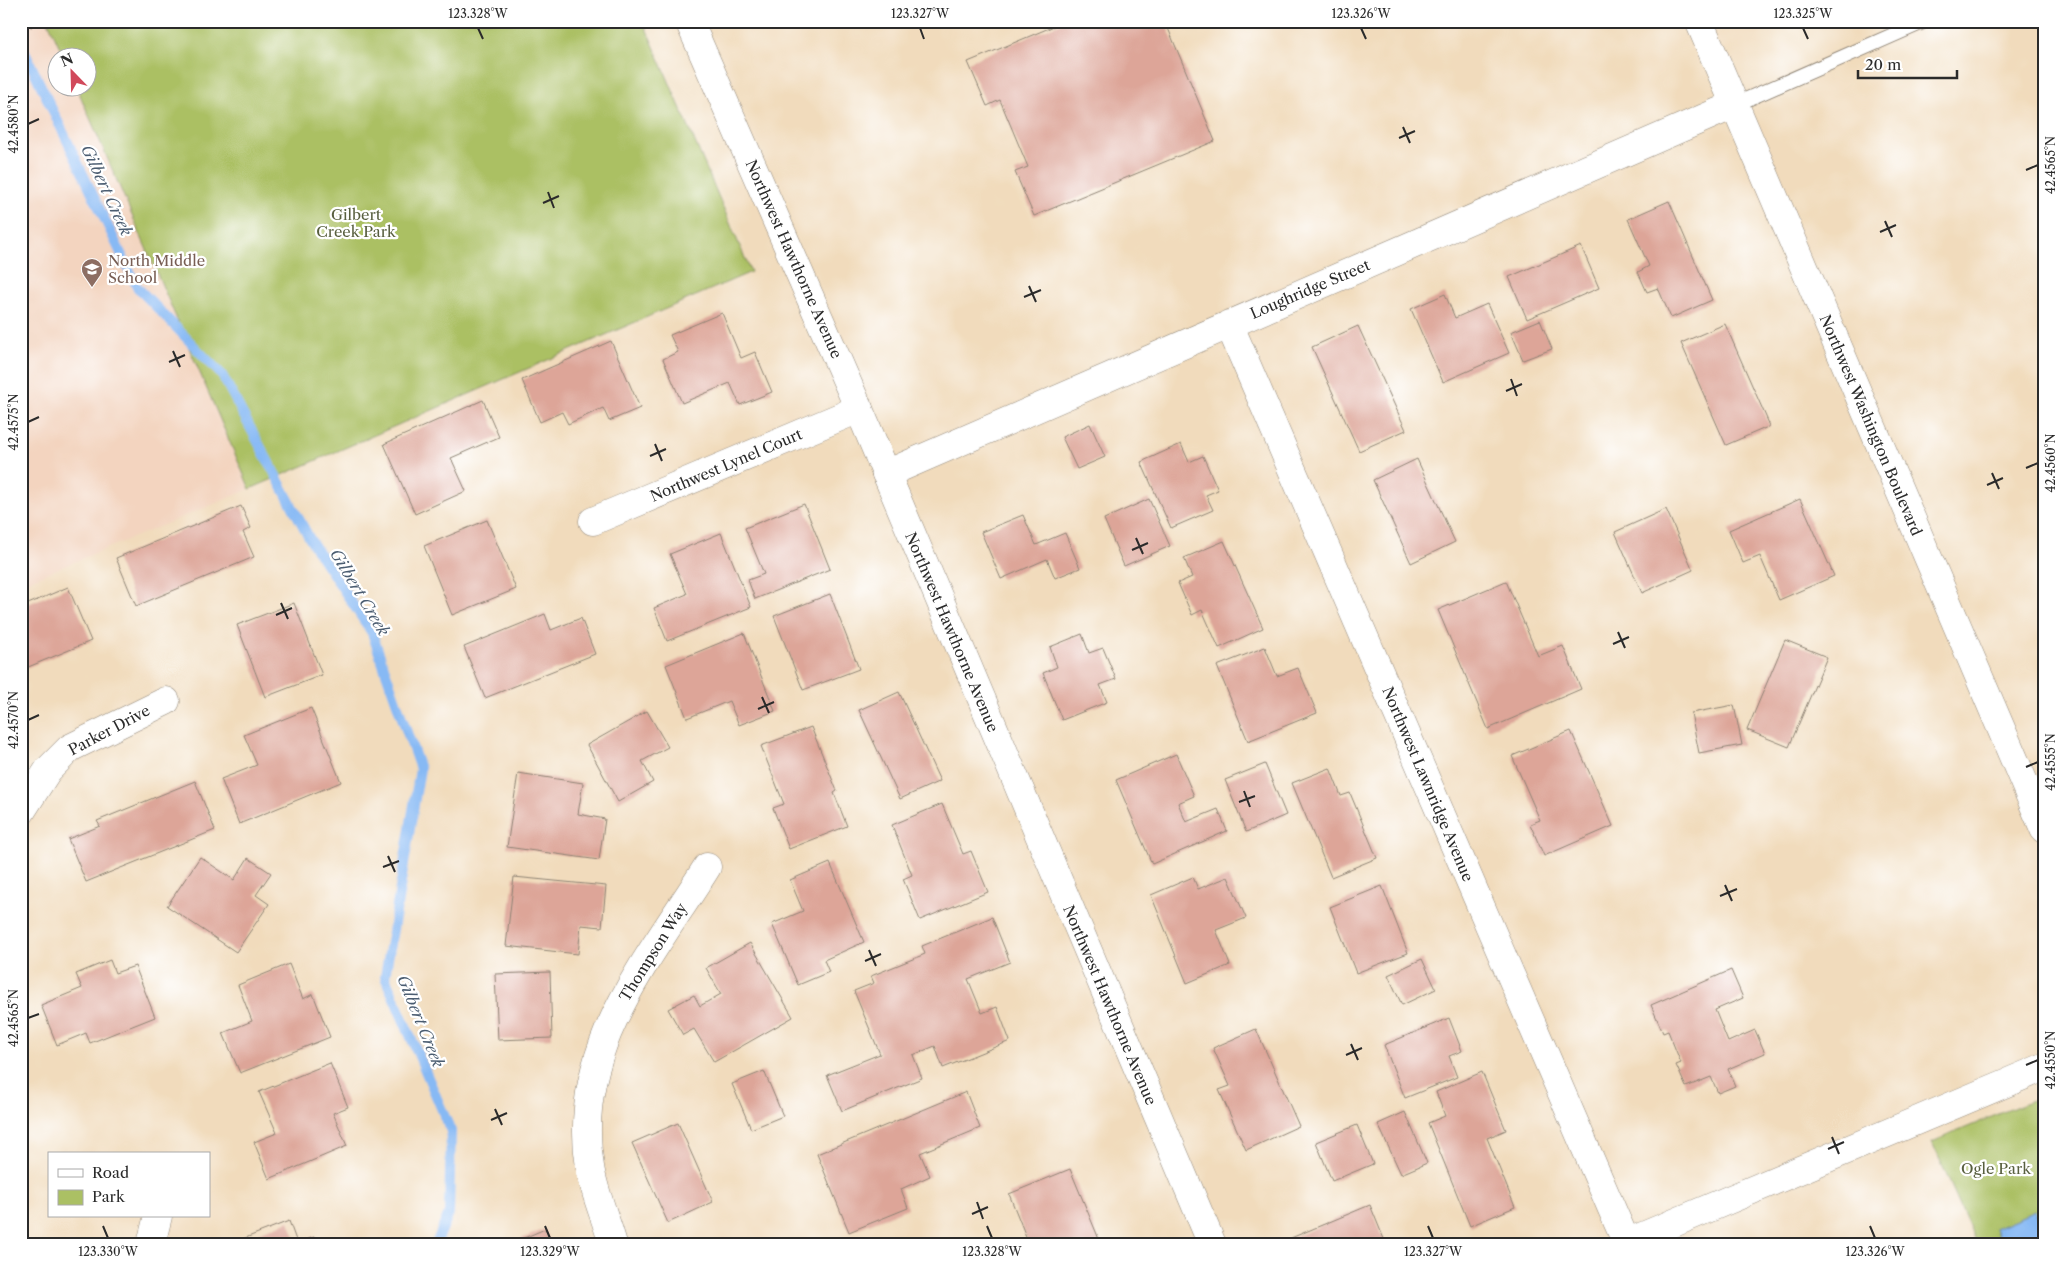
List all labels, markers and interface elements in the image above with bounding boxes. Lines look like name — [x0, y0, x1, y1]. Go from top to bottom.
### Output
text: 123.328°W — [448, 6, 509, 21]
text: 123.327°W — [891, 6, 950, 21]
text: 123.326°W — [1331, 6, 1391, 21]
text: 123.325°W — [1774, 6, 1833, 21]
north arrow — [48, 48, 98, 98]
scale bar — [1858, 48, 1956, 80]
text: N — [58, 49, 76, 71]
text: 20 m — [1865, 55, 1901, 74]
text: 42.4580°N — [6, 94, 21, 154]
text: 42.4565°N — [2043, 136, 2058, 194]
water label: Gilbert Creek — [77, 141, 137, 239]
street label: Northwest Hawthorne Avenue — [742, 157, 846, 361]
park label: Gilbert Creek Park — [316, 205, 397, 241]
place label: North Middle School — [108, 251, 205, 287]
street label: Loughridge Street — [1247, 255, 1373, 323]
school or university icon: North Middle School — [80, 257, 104, 288]
street label: Northwest Washington Boulevard — [1816, 312, 1926, 538]
text: 42.4575°N — [6, 394, 21, 450]
street label: Northwest Lynel Court — [647, 424, 805, 506]
text: 42.4560°N — [2043, 433, 2058, 492]
street label: Northwest Hawthorne Avenue — [901, 529, 1003, 735]
water label: Gilbert Creek — [326, 545, 394, 640]
street label: Northwest Lawnridge Avenue — [1378, 684, 1478, 884]
text: 42.4570°N — [6, 691, 21, 749]
street label: Parker Drive — [65, 701, 153, 759]
text: 42.4555°N — [2043, 733, 2058, 791]
street label: Thompson Way — [615, 899, 691, 1005]
street label: Northwest Hawthorne Avenue — [1059, 902, 1161, 1108]
water label: Gilbert Creek — [393, 972, 449, 1071]
text: 42.4565°N — [6, 989, 21, 1047]
text: 42.4550°N — [2043, 1031, 2058, 1089]
legend — [48, 1152, 210, 1218]
park label: Ogle Park — [1961, 1159, 2032, 1178]
text: Road — [92, 1163, 129, 1182]
text: Park — [92, 1187, 126, 1206]
text: 123.330°W — [78, 1244, 139, 1259]
text: 123.329°W — [520, 1244, 581, 1259]
text: 123.328°W — [962, 1244, 1023, 1259]
text: 123.327°W — [1404, 1244, 1463, 1259]
text: 123.326°W — [1845, 1244, 1905, 1259]

